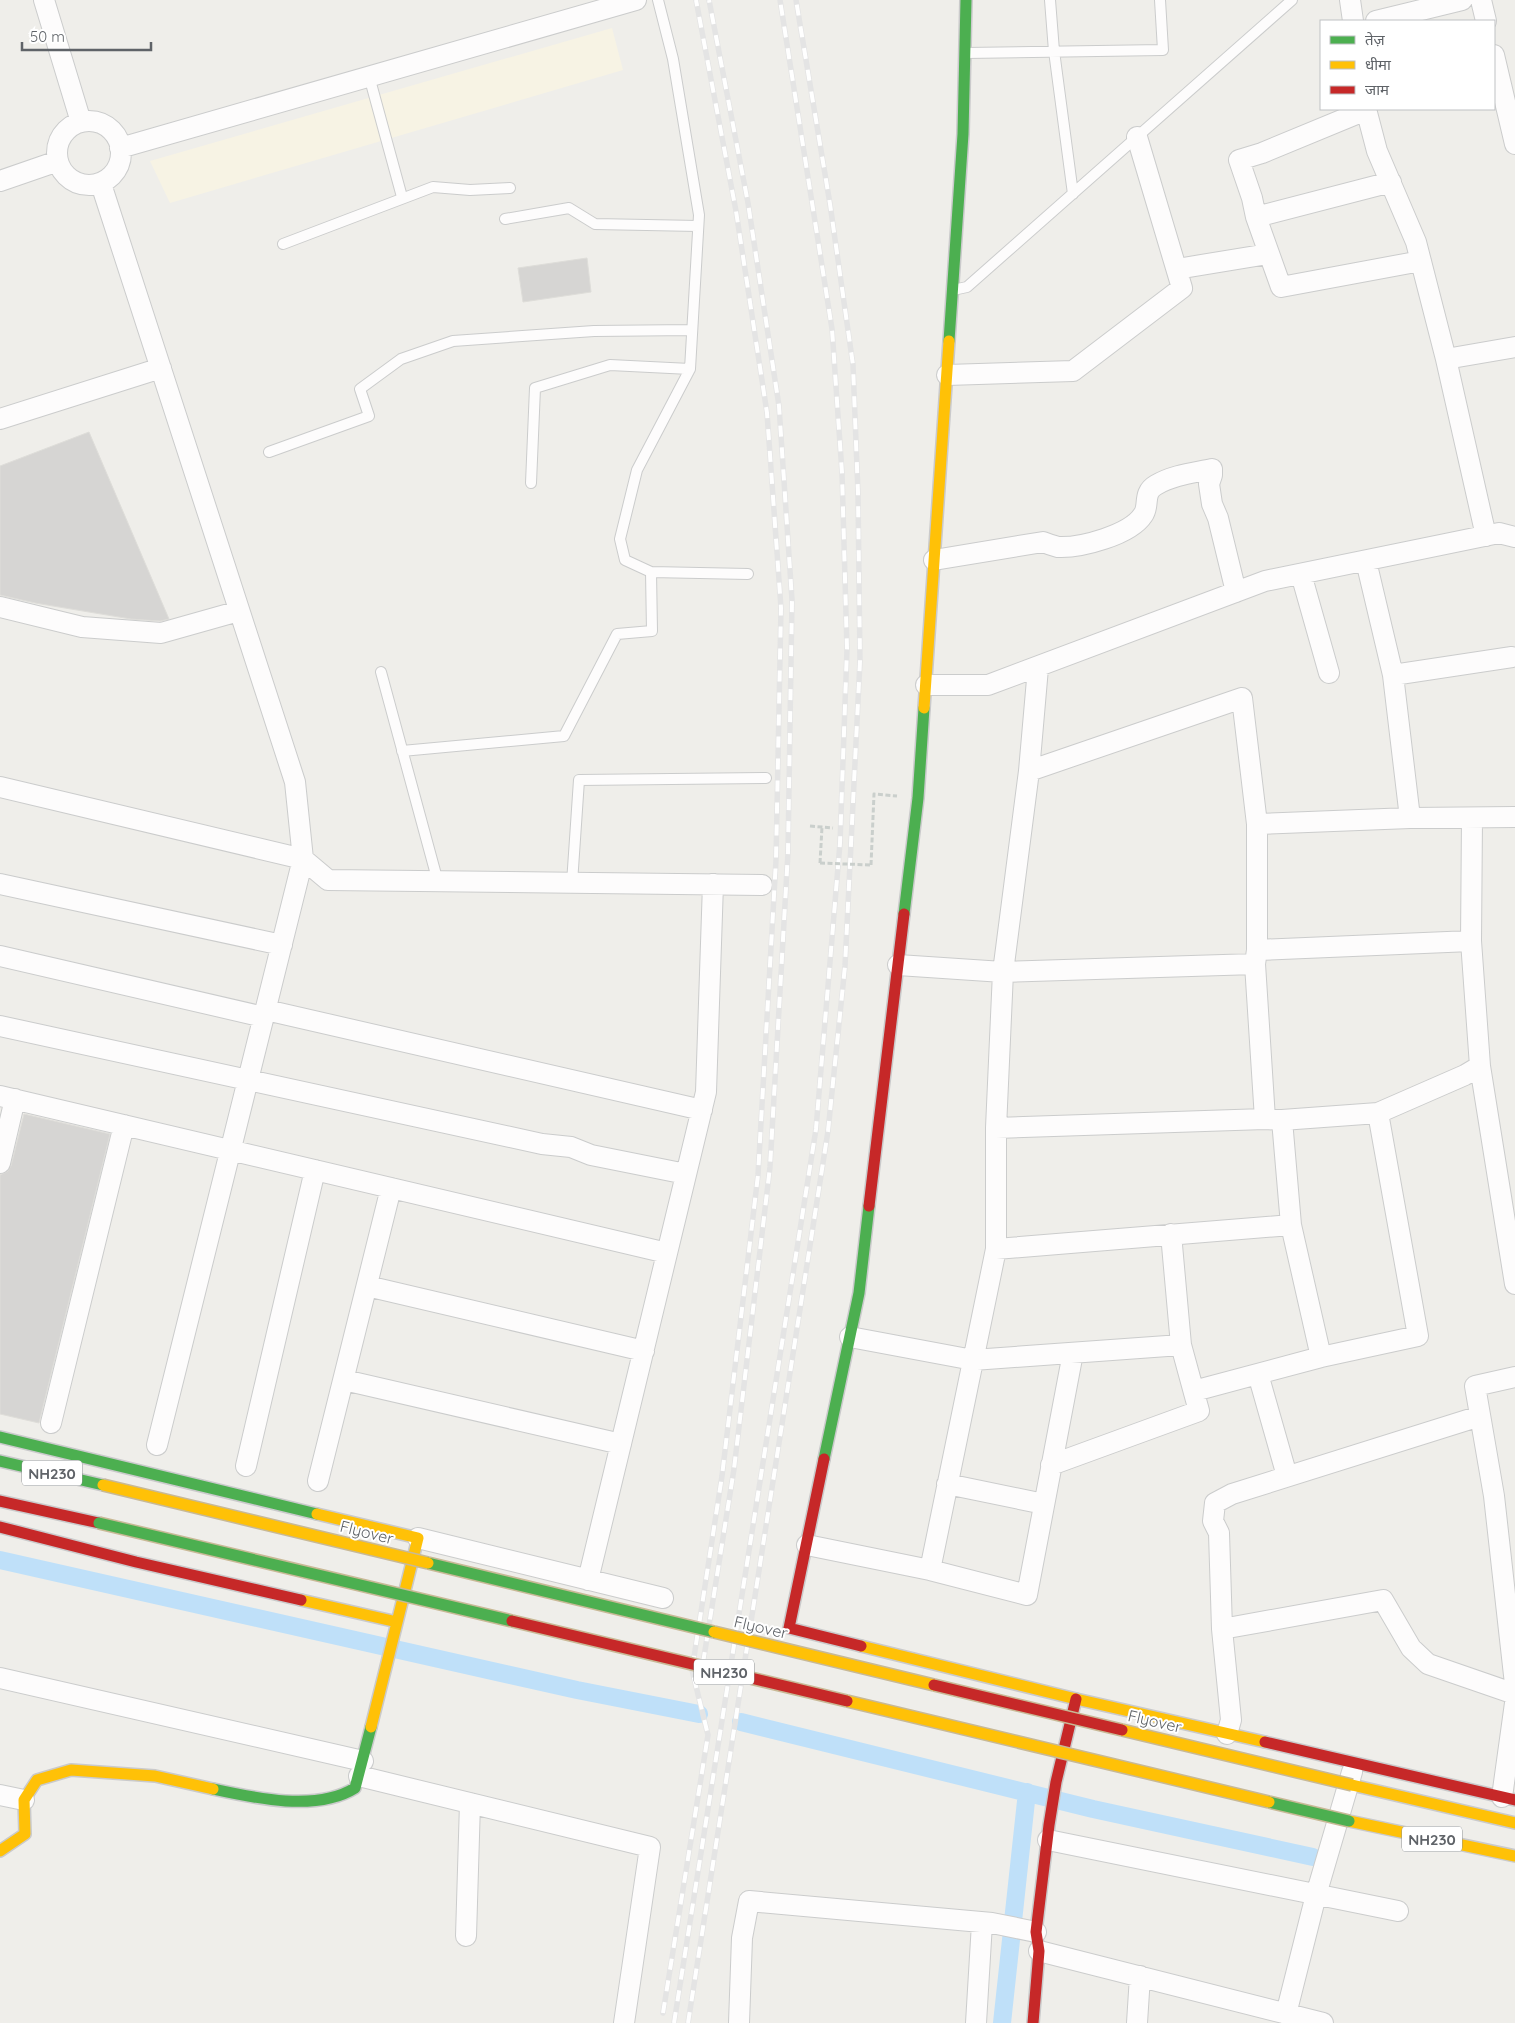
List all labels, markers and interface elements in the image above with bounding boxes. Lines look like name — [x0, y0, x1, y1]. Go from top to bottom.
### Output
scale bar — [22, 20, 151, 52]
legend — [1320, 20, 1495, 110]
text: 50 m — [30, 27, 65, 46]
text: तेज़ — [1365, 30, 1386, 49]
text: धीमा — [1365, 55, 1392, 74]
text: जाम — [1365, 80, 1390, 99]
road number: NH230 — [22, 1460, 82, 1486]
street label: Flyover — [338, 1516, 396, 1548]
street label: Flyover — [732, 1611, 790, 1643]
road number: NH230 — [694, 1660, 754, 1684]
street label: Flyover — [1126, 1705, 1184, 1737]
road number: NH230 — [1402, 1826, 1462, 1852]

